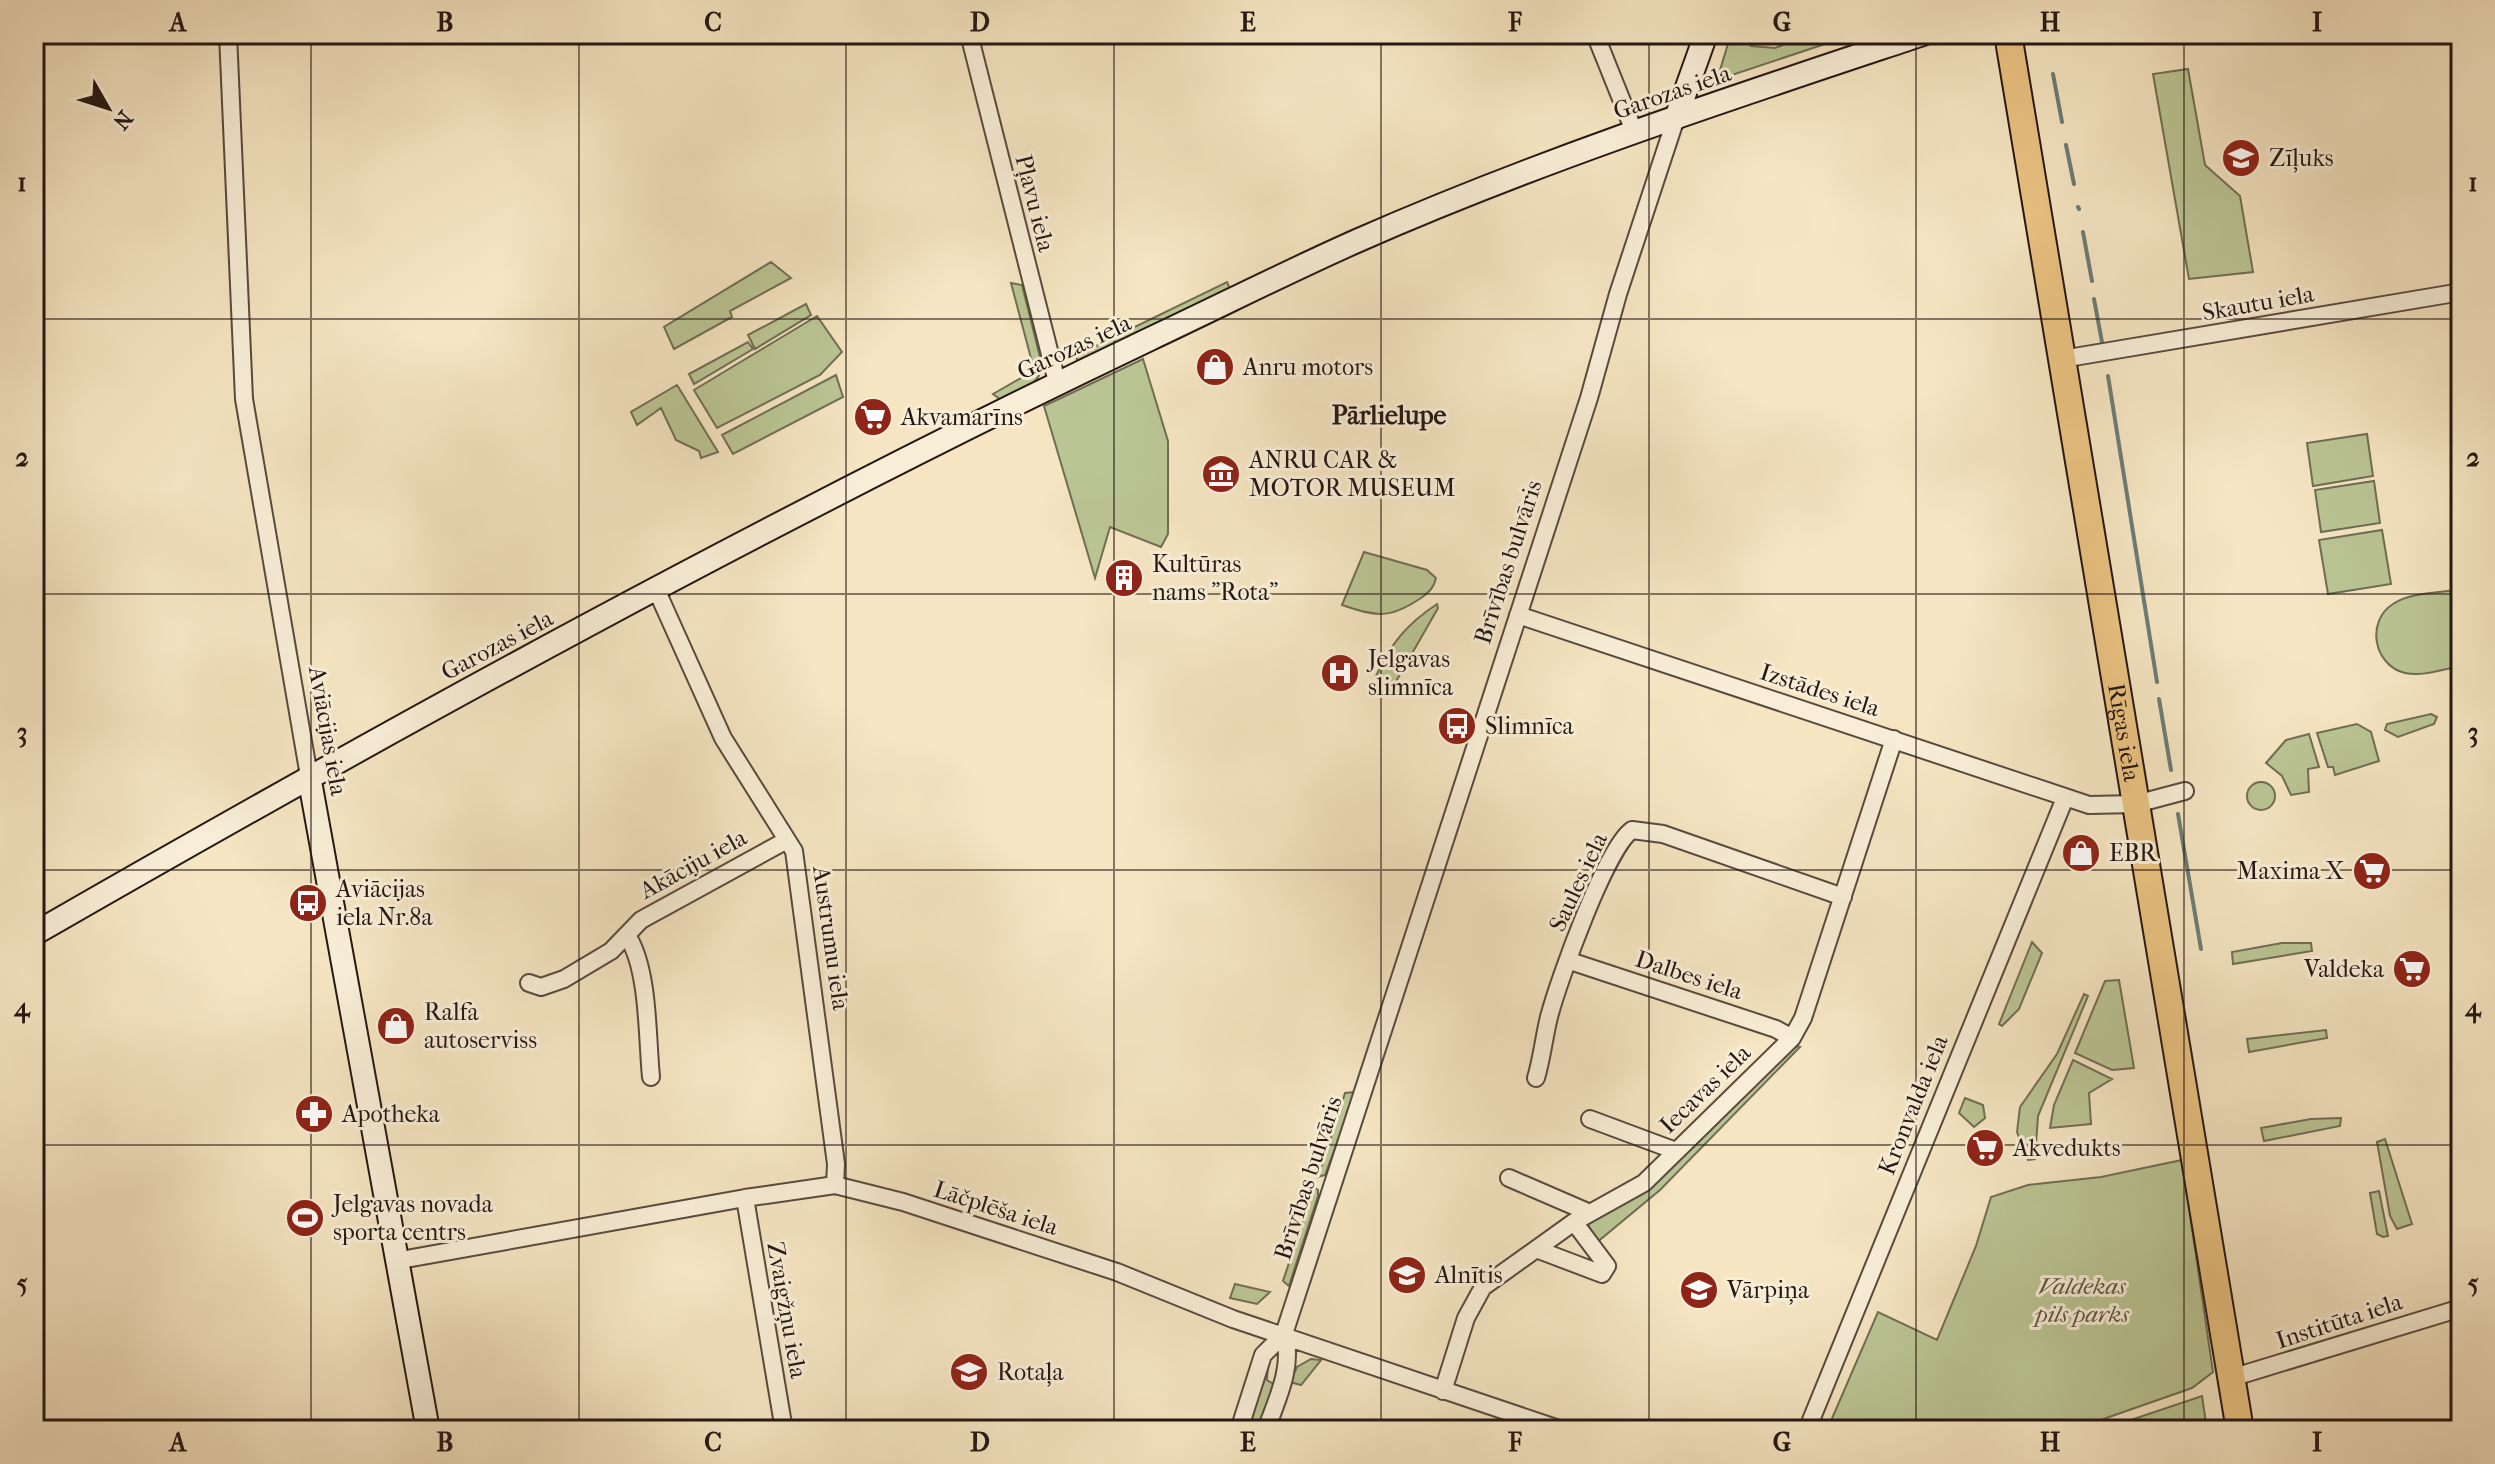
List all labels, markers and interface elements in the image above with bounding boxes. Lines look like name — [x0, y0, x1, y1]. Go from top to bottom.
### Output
text: A — [168, 7, 188, 38]
text: B — [437, 7, 454, 38]
text: C — [704, 7, 722, 38]
text: D — [970, 7, 990, 38]
text: E — [1240, 7, 1256, 38]
text: F — [1507, 7, 1522, 38]
text: G — [1773, 7, 1791, 38]
text: H — [2040, 7, 2061, 38]
text: I — [2312, 7, 2322, 38]
street label: Garozas iela — [1610, 59, 1735, 125]
north arrow — [68, 68, 148, 148]
text: N — [107, 105, 138, 135]
school or university icon: Zīļuks — [2220, 137, 2262, 179]
place label: Zīļuks — [2269, 144, 2334, 173]
street label: Pļavu iela — [1008, 152, 1061, 256]
text: 1 — [17, 167, 27, 198]
text: 1 — [2468, 167, 2478, 198]
street label: Skautu iela — [2200, 279, 2317, 327]
street label: Garozas iela — [1013, 308, 1136, 386]
shop icon: Anru motors — [1194, 346, 1236, 388]
place label: Anru motors — [1242, 353, 1373, 381]
supermarket icon: Akvamarīns — [852, 396, 894, 438]
district label: Pārlielupe — [1332, 400, 1446, 431]
place label: Akvamarīns — [900, 403, 1023, 431]
text: 2 — [15, 442, 29, 473]
text: 2 — [2466, 442, 2480, 473]
place label: ANRU CAR & MOTOR MUSEUM — [1248, 446, 1455, 502]
museum icon: ANRU CAR & MOTOR MUSEUM — [1200, 453, 1242, 495]
street label: Brīvības bulvāris — [1468, 476, 1548, 647]
place label: Kultūras nams "Rota" — [1152, 550, 1278, 606]
building icon: Kultūras nams "Rota" — [1103, 557, 1145, 599]
street label: Garozas iela — [436, 603, 558, 686]
place label: Jelgavas slimnīca — [1366, 645, 1454, 701]
hospital icon: Jelgavas slimnīca — [1319, 652, 1361, 694]
street label: Izstādes iela — [1757, 658, 1884, 723]
street label: Aviācijas iela — [303, 663, 353, 799]
street label: Rīgas iela — [2102, 681, 2146, 784]
bus stop icon: Slimnīca — [1436, 705, 1478, 747]
place label: Slimnīca — [1485, 712, 1575, 740]
text: 3 — [17, 717, 27, 748]
text: 3 — [2468, 717, 2478, 748]
street label: Akāciju iela — [634, 823, 752, 905]
street label: Saules iela — [1543, 827, 1613, 936]
shop icon: EBR — [2060, 832, 2102, 874]
place label: EBR — [2109, 839, 2158, 867]
supermarket icon: Maxima X — [2351, 850, 2393, 892]
place label: Maxima X — [2236, 857, 2344, 885]
street label: Austrumu iela — [807, 863, 855, 1013]
place label: Aviācijas iela Nr.8a — [335, 875, 433, 931]
bus stop icon: Aviācijas iela Nr.8a — [287, 882, 329, 924]
street label: Dalbes iela — [1632, 945, 1747, 1006]
supermarket icon: Valdeka — [2391, 948, 2433, 990]
place label: Valdeka — [2303, 955, 2385, 983]
text: 4 — [13, 992, 31, 1024]
text: 4 — [2464, 992, 2482, 1024]
place label: Ralfa autoserviss — [424, 998, 537, 1054]
shop icon: Ralfa autoserviss — [375, 1005, 417, 1047]
street label: Kronvalda iela — [1872, 1030, 1954, 1179]
street label: Iecavas iela — [1654, 1038, 1757, 1139]
street label: Brīvības bulvāris — [1268, 1092, 1348, 1263]
pharmacy icon: Apotheka — [293, 1093, 335, 1135]
place label: Apotheka — [341, 1100, 441, 1128]
supermarket icon: Akvedukts — [1964, 1127, 2006, 1169]
place label: Akvedukts — [2012, 1134, 2121, 1162]
street label: Lāčplēša iela — [930, 1175, 1062, 1242]
place label: Jelgavas novada sporta centrs — [331, 1190, 494, 1246]
sports icon: Jelgavas novada sporta centrs — [284, 1197, 326, 1239]
street label: Zvaigžņu iela — [760, 1240, 813, 1381]
school or university icon: Alnītis — [1386, 1254, 1428, 1296]
place label: Alnītis — [1434, 1261, 1503, 1289]
text: 5 — [16, 1268, 28, 1299]
text: 5 — [2467, 1268, 2479, 1299]
school or university icon: Vārpiņa — [1678, 1269, 1720, 1311]
park label: Valdekas pils parks — [2031, 1272, 2129, 1328]
place label: Vārpiņa — [1726, 1276, 1810, 1305]
street label: Institūta iela — [2272, 1287, 2406, 1355]
school or university icon: Rotaļa — [948, 1351, 990, 1393]
place label: Rotaļa — [997, 1358, 1064, 1387]
text: A — [168, 1427, 188, 1458]
text: B — [437, 1427, 454, 1458]
text: C — [704, 1427, 722, 1458]
text: D — [970, 1427, 990, 1458]
text: E — [1240, 1427, 1256, 1458]
text: F — [1507, 1427, 1522, 1458]
text: G — [1773, 1427, 1791, 1458]
text: H — [2040, 1427, 2061, 1458]
text: I — [2312, 1427, 2322, 1458]

